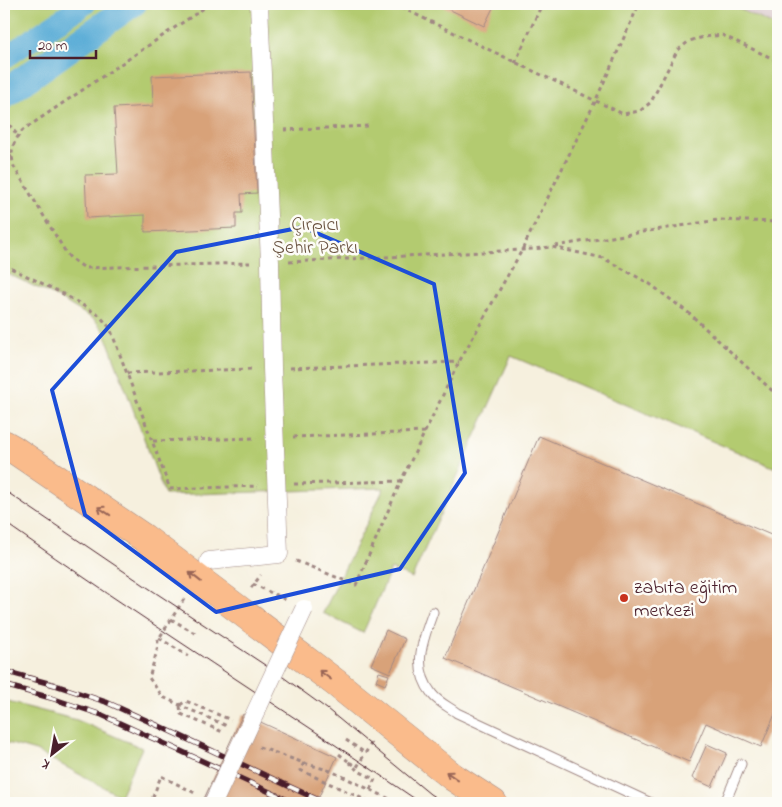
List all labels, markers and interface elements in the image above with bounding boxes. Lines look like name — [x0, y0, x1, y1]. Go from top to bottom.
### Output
scale bar — [30, 28, 96, 60]
text: 20 m — [38, 35, 68, 57]
park label: Çırpıcı Şehir Parkı — [272, 211, 358, 263]
one-way arrow — [97, 506, 111, 516]
one-way arrow — [188, 572, 202, 582]
place label: zabıta eğitim merkezi — [634, 574, 737, 626]
marker: zabıta eğitim merkezi — [618, 592, 630, 604]
one-way arrow — [318, 670, 332, 680]
north arrow — [28, 730, 78, 780]
text: K — [37, 752, 54, 775]
one-way arrow — [445, 771, 459, 781]

